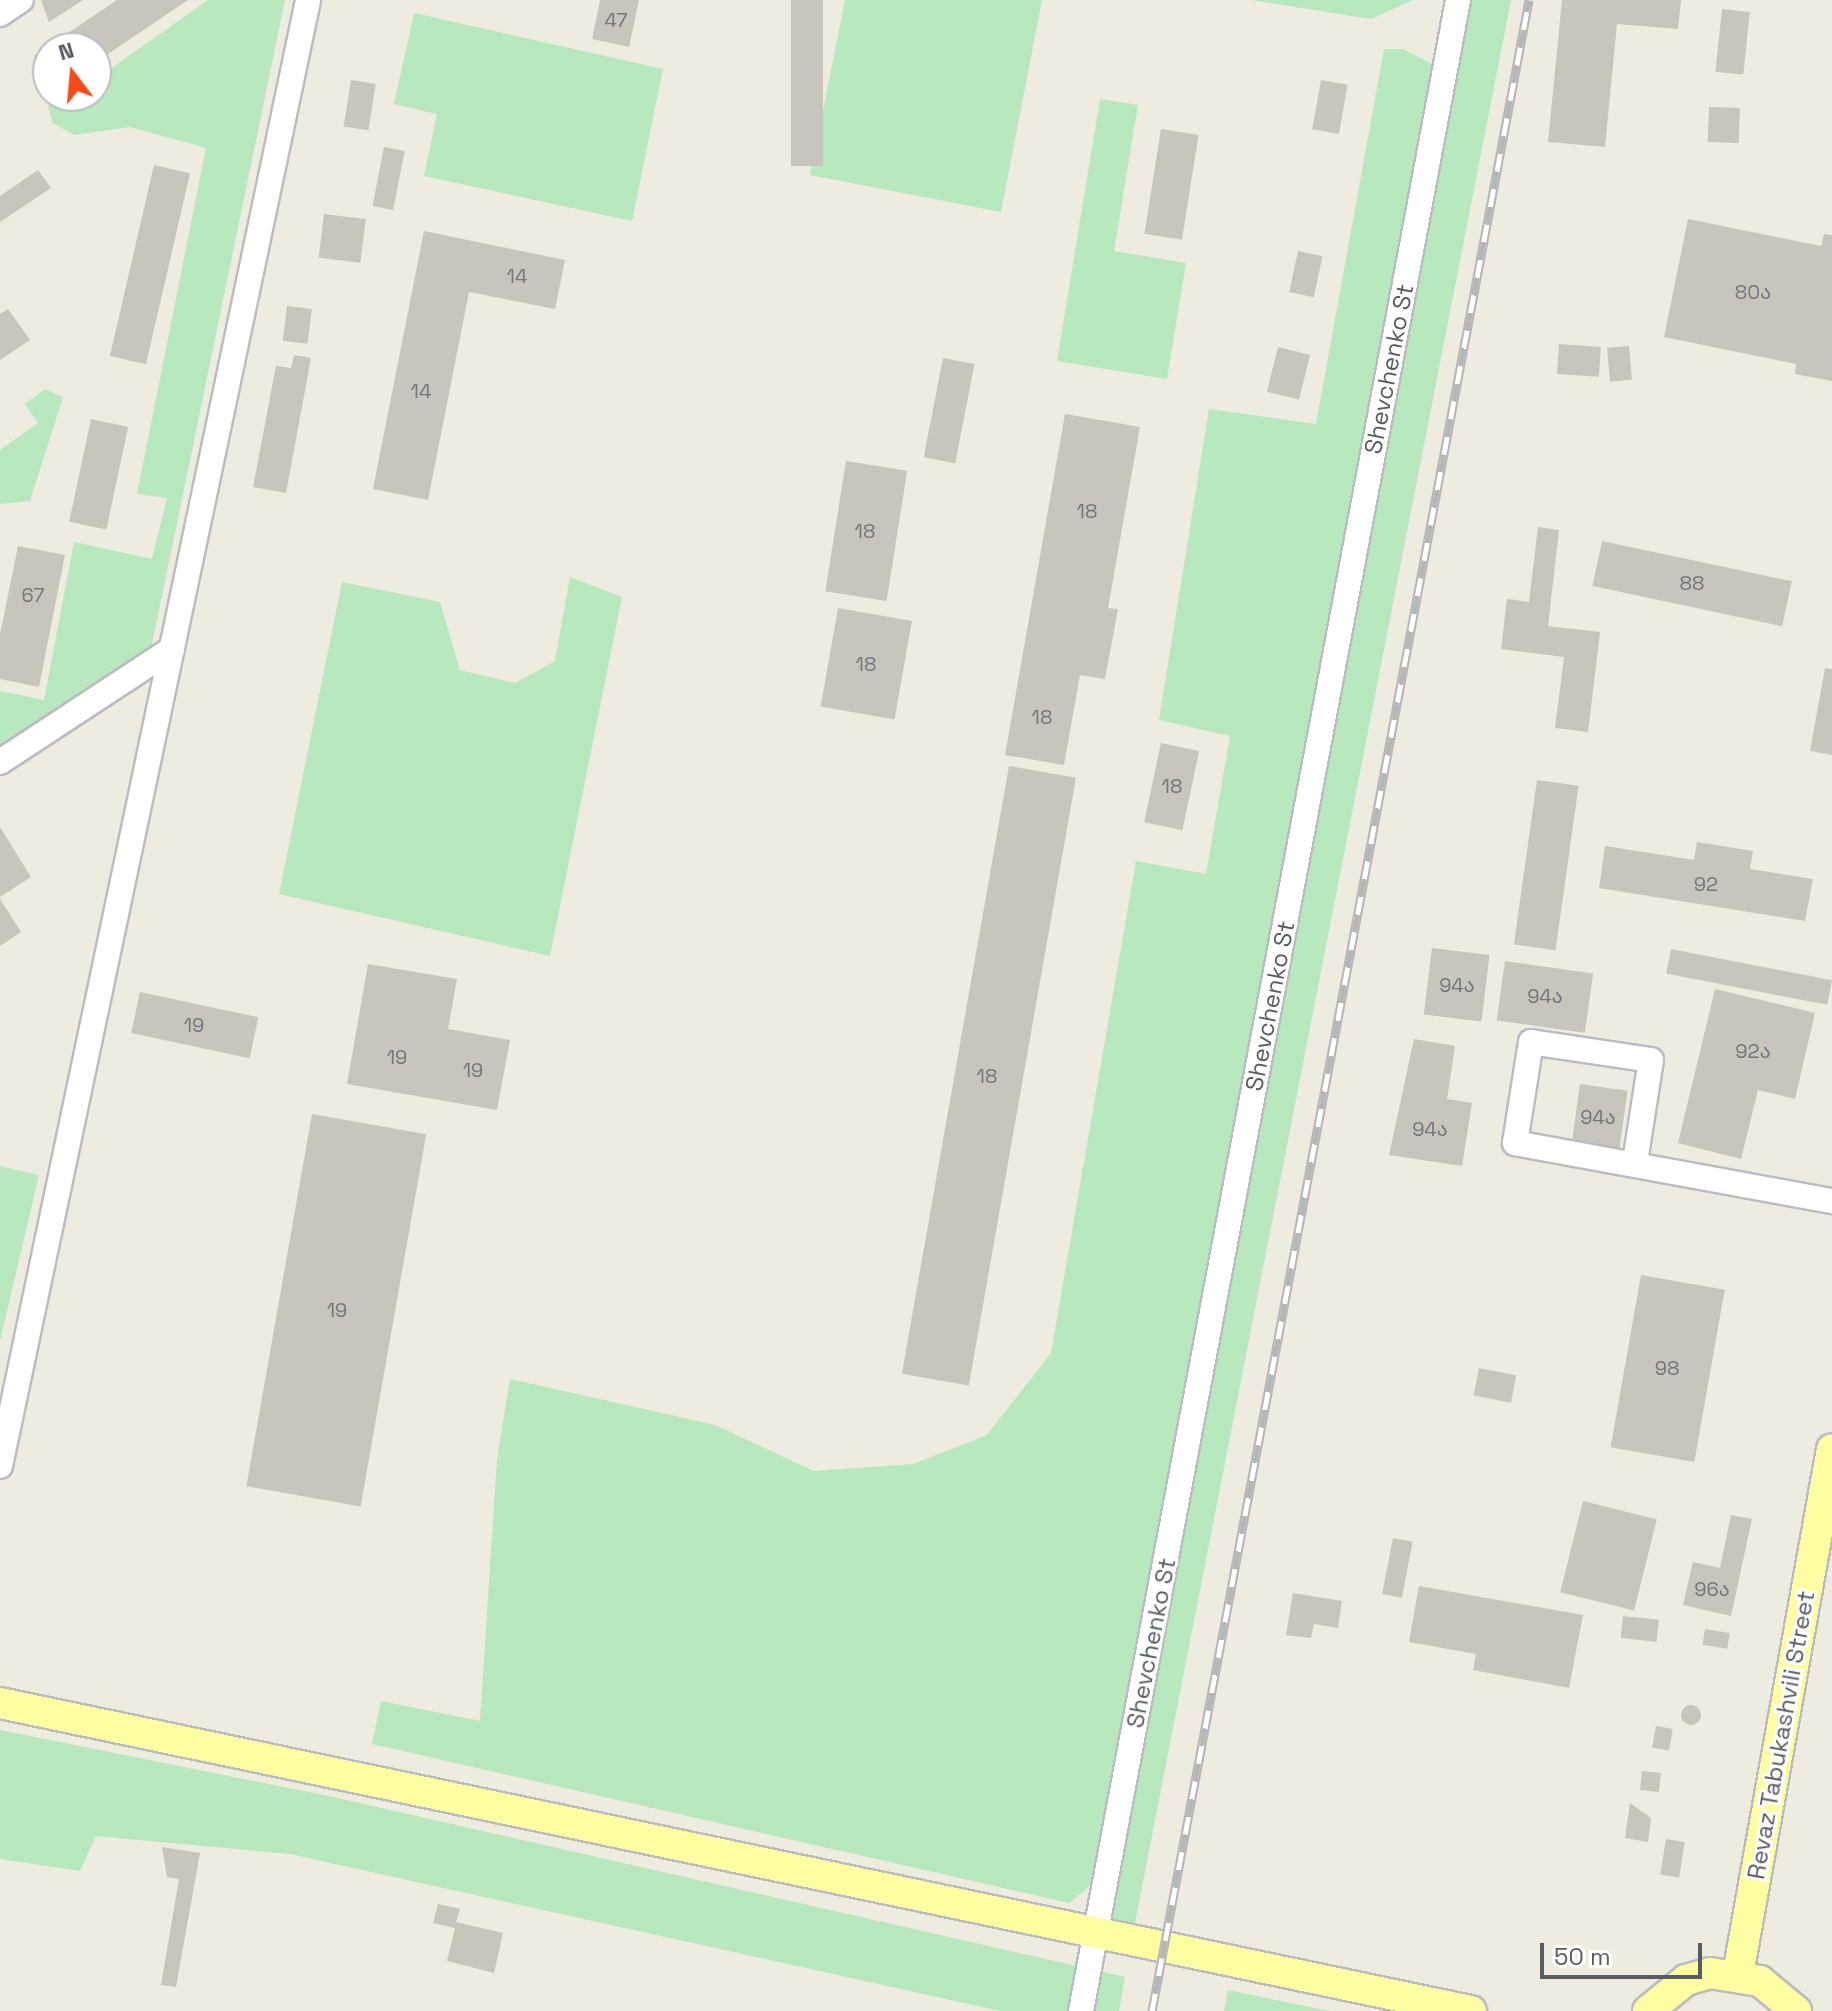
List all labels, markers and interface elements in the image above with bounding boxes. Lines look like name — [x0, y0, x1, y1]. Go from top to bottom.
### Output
house number: 47 — [604, 8, 628, 32]
north arrow — [32, 32, 112, 112]
text: N — [55, 35, 77, 66]
house number: 14 — [507, 264, 527, 288]
house number: 80ა — [1735, 280, 1771, 304]
street label: Shevchenko St — [1358, 282, 1420, 456]
house number: 14 — [411, 379, 431, 403]
house number: 18 — [1077, 499, 1097, 523]
house number: 18 — [855, 519, 875, 543]
house number: 88 — [1680, 571, 1704, 595]
house number: 67 — [21, 583, 45, 607]
house number: 18 — [856, 652, 876, 676]
house number: 18 — [1032, 705, 1052, 729]
house number: 18 — [1162, 774, 1182, 798]
house number: 92 — [1694, 872, 1718, 896]
street label: Shevchenko St — [1239, 919, 1301, 1093]
house number: 94ა — [1439, 973, 1475, 997]
house number: 94ა — [1527, 984, 1563, 1008]
house number: 19 — [184, 1013, 204, 1037]
house number: 92ა — [1735, 1039, 1771, 1063]
house number: 19 — [387, 1045, 407, 1069]
house number: 19 — [463, 1058, 483, 1082]
house number: 18 — [977, 1064, 997, 1088]
house number: 94ა — [1580, 1105, 1616, 1129]
house number: 94ა — [1412, 1117, 1448, 1141]
house number: 19 — [327, 1298, 347, 1322]
house number: 98 — [1655, 1356, 1679, 1380]
street label: Shevchenko St — [1120, 1556, 1182, 1730]
house number: 96ა — [1694, 1577, 1730, 1601]
street label: Revaz Tabukashvili Street — [1741, 1588, 1821, 1882]
scale bar — [1544, 1927, 1706, 1977]
text: 50 m — [1554, 1941, 1611, 1972]

